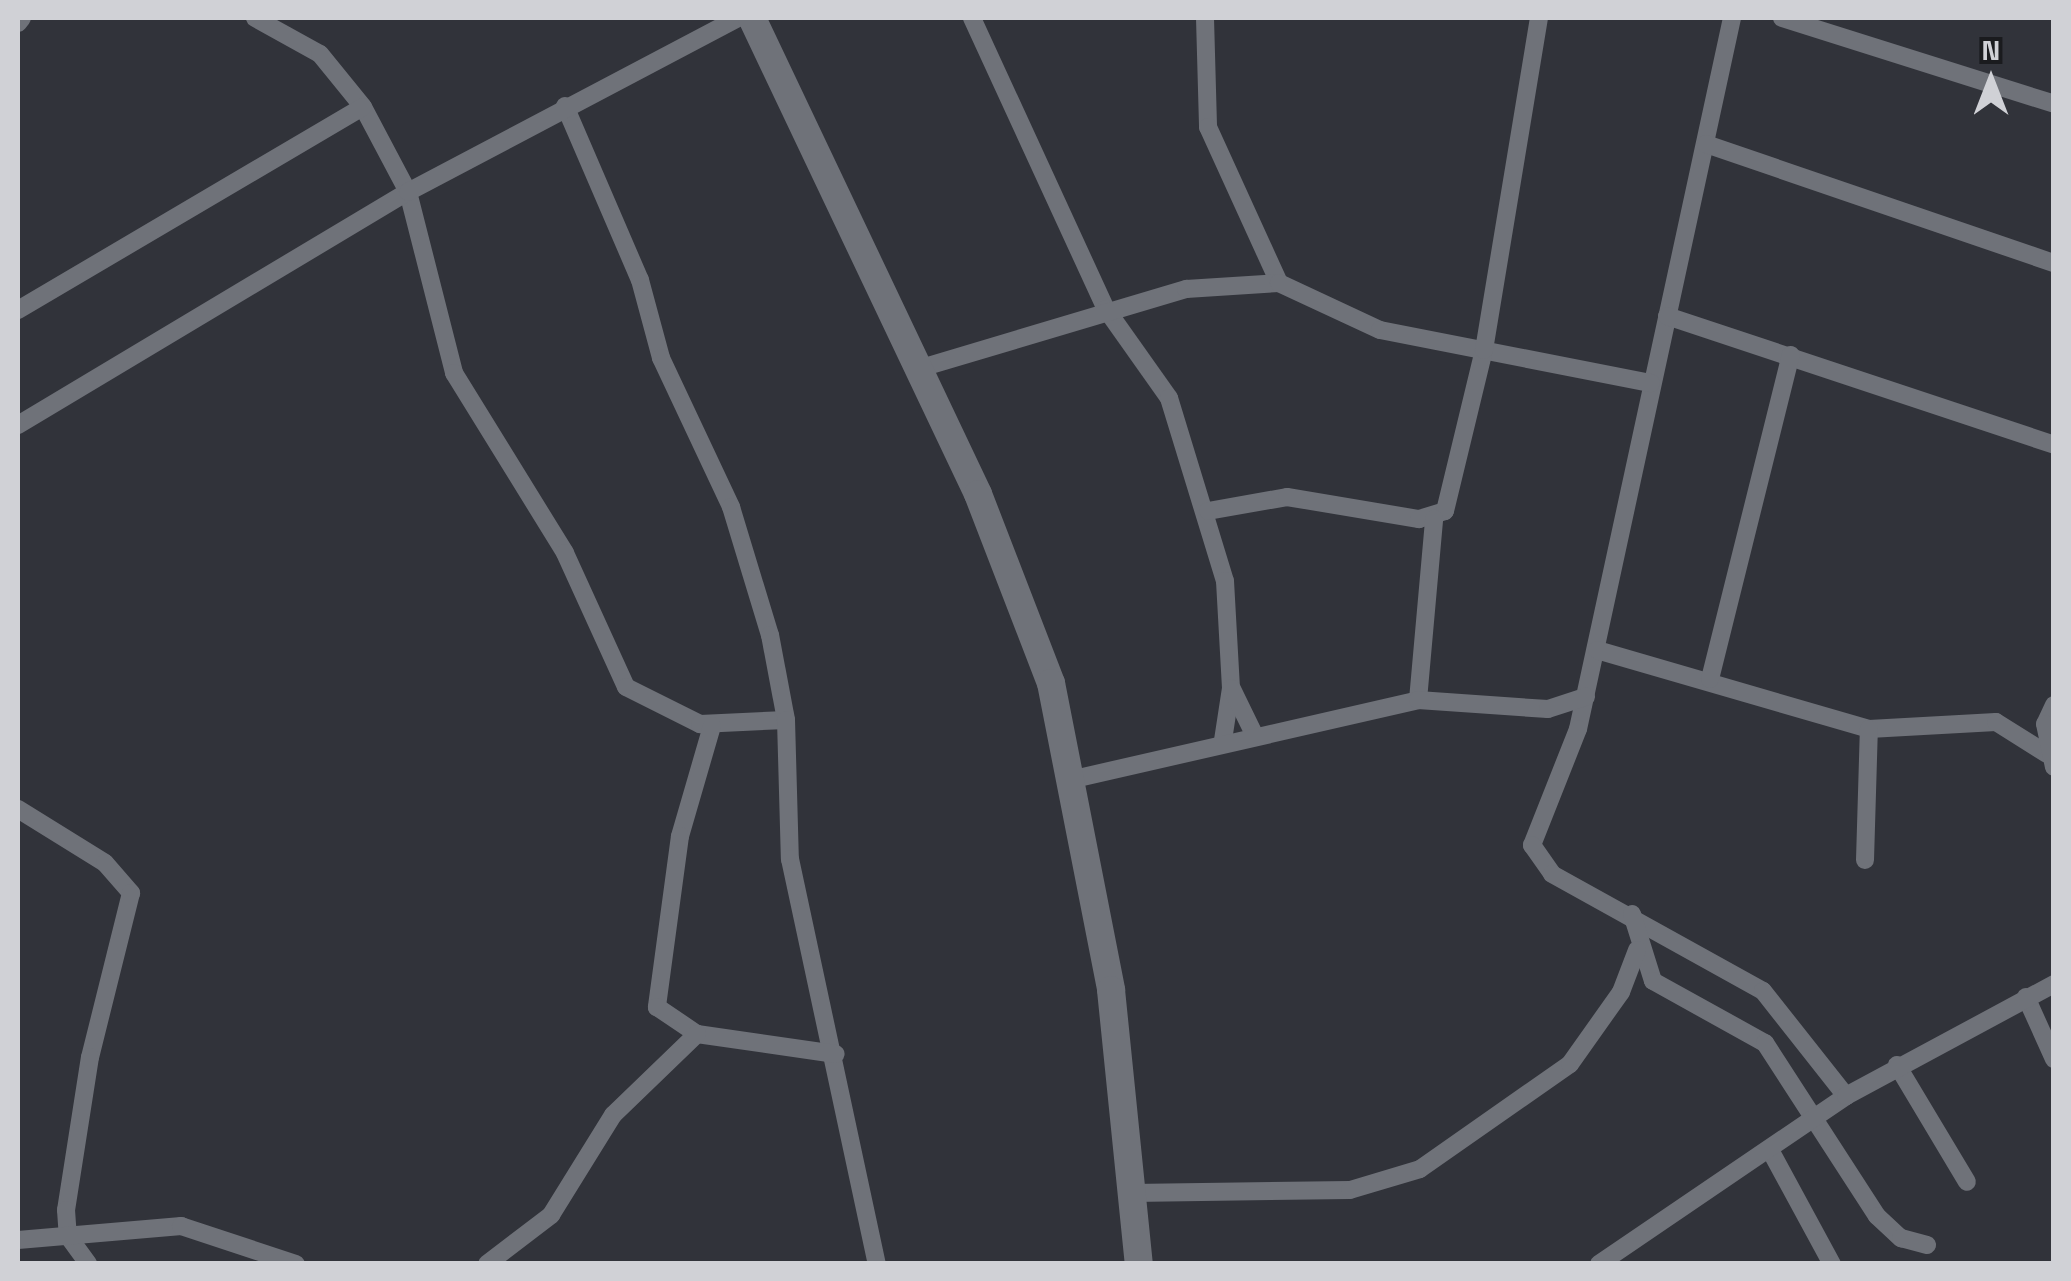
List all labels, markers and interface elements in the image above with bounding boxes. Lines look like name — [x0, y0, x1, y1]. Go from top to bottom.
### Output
north arrow — [1941, 30, 2041, 130]
text: N — [1982, 32, 2000, 68]

